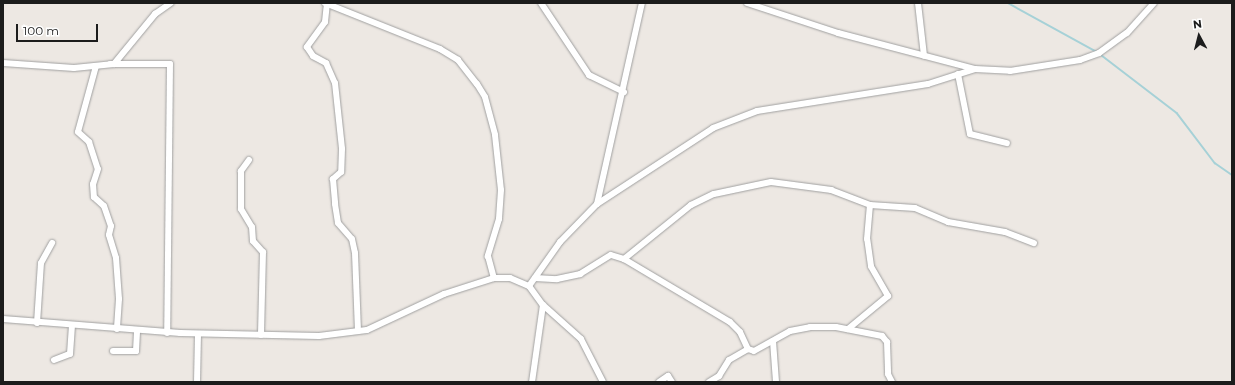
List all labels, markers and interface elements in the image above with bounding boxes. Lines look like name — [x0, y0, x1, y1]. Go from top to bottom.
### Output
scale bar — [18, 16, 100, 42]
north arrow — [1179, 16, 1219, 56]
text: N — [1192, 17, 1203, 32]
text: 100 m — [23, 23, 59, 38]

